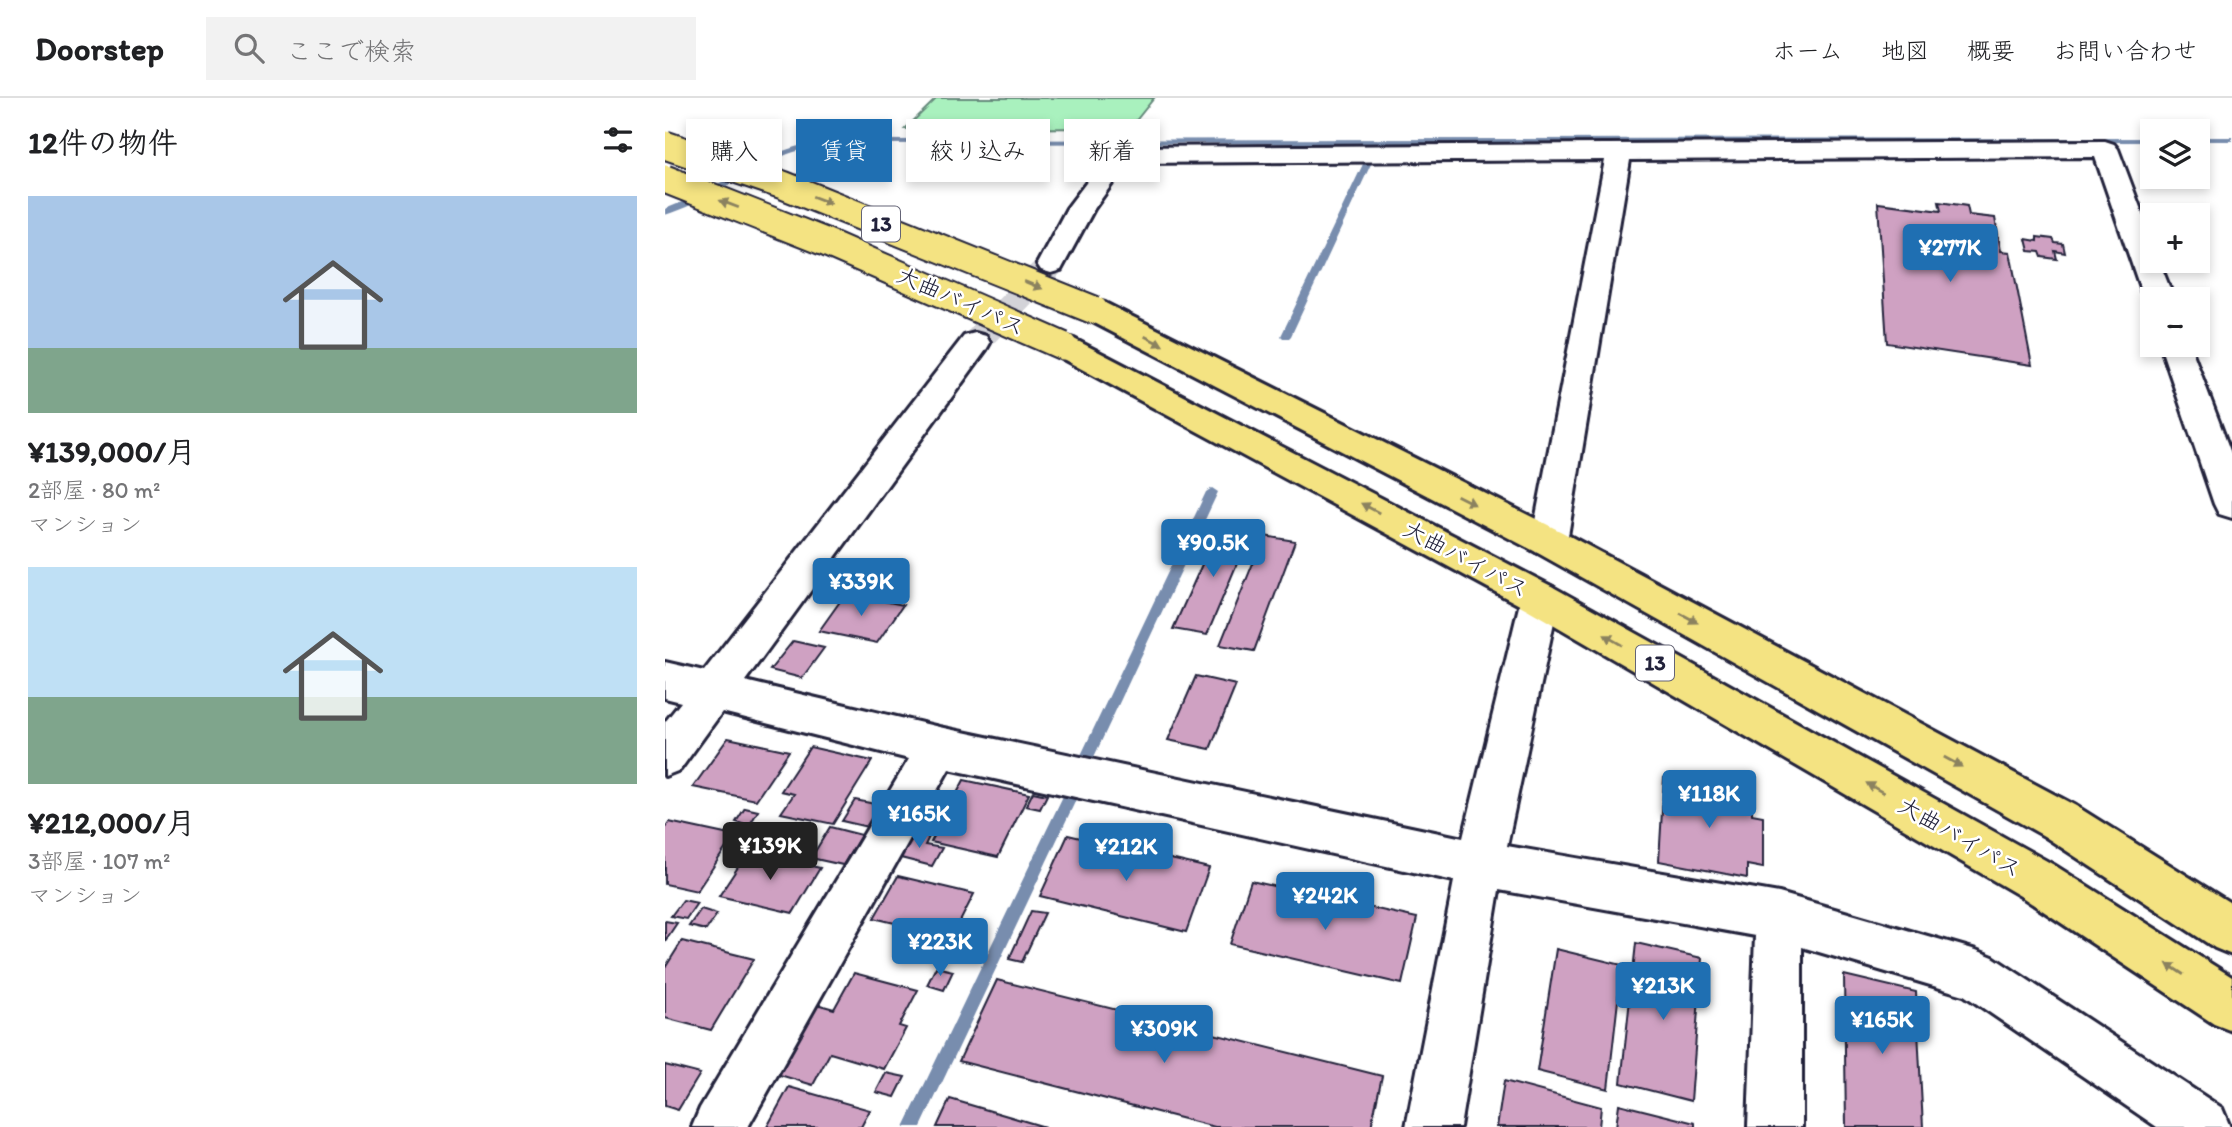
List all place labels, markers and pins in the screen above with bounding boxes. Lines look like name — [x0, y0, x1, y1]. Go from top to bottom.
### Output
pin: ¥277K — [1901, 225, 1999, 284]
pin: ¥90.5K — [1156, 519, 1270, 579]
pin: ¥339K — [812, 559, 910, 618]
pin: ¥118K — [1660, 770, 1758, 830]
pin: ¥165K — [870, 790, 968, 850]
pin: ¥139K — [721, 822, 819, 882]
pin: ¥212K — [1077, 824, 1175, 883]
pin: ¥242K — [1276, 872, 1374, 932]
pin: ¥223K — [891, 918, 989, 978]
pin: ¥213K — [1614, 962, 1712, 1022]
pin: ¥165K — [1833, 996, 1931, 1056]
pin: ¥309K — [1115, 1006, 1213, 1065]

